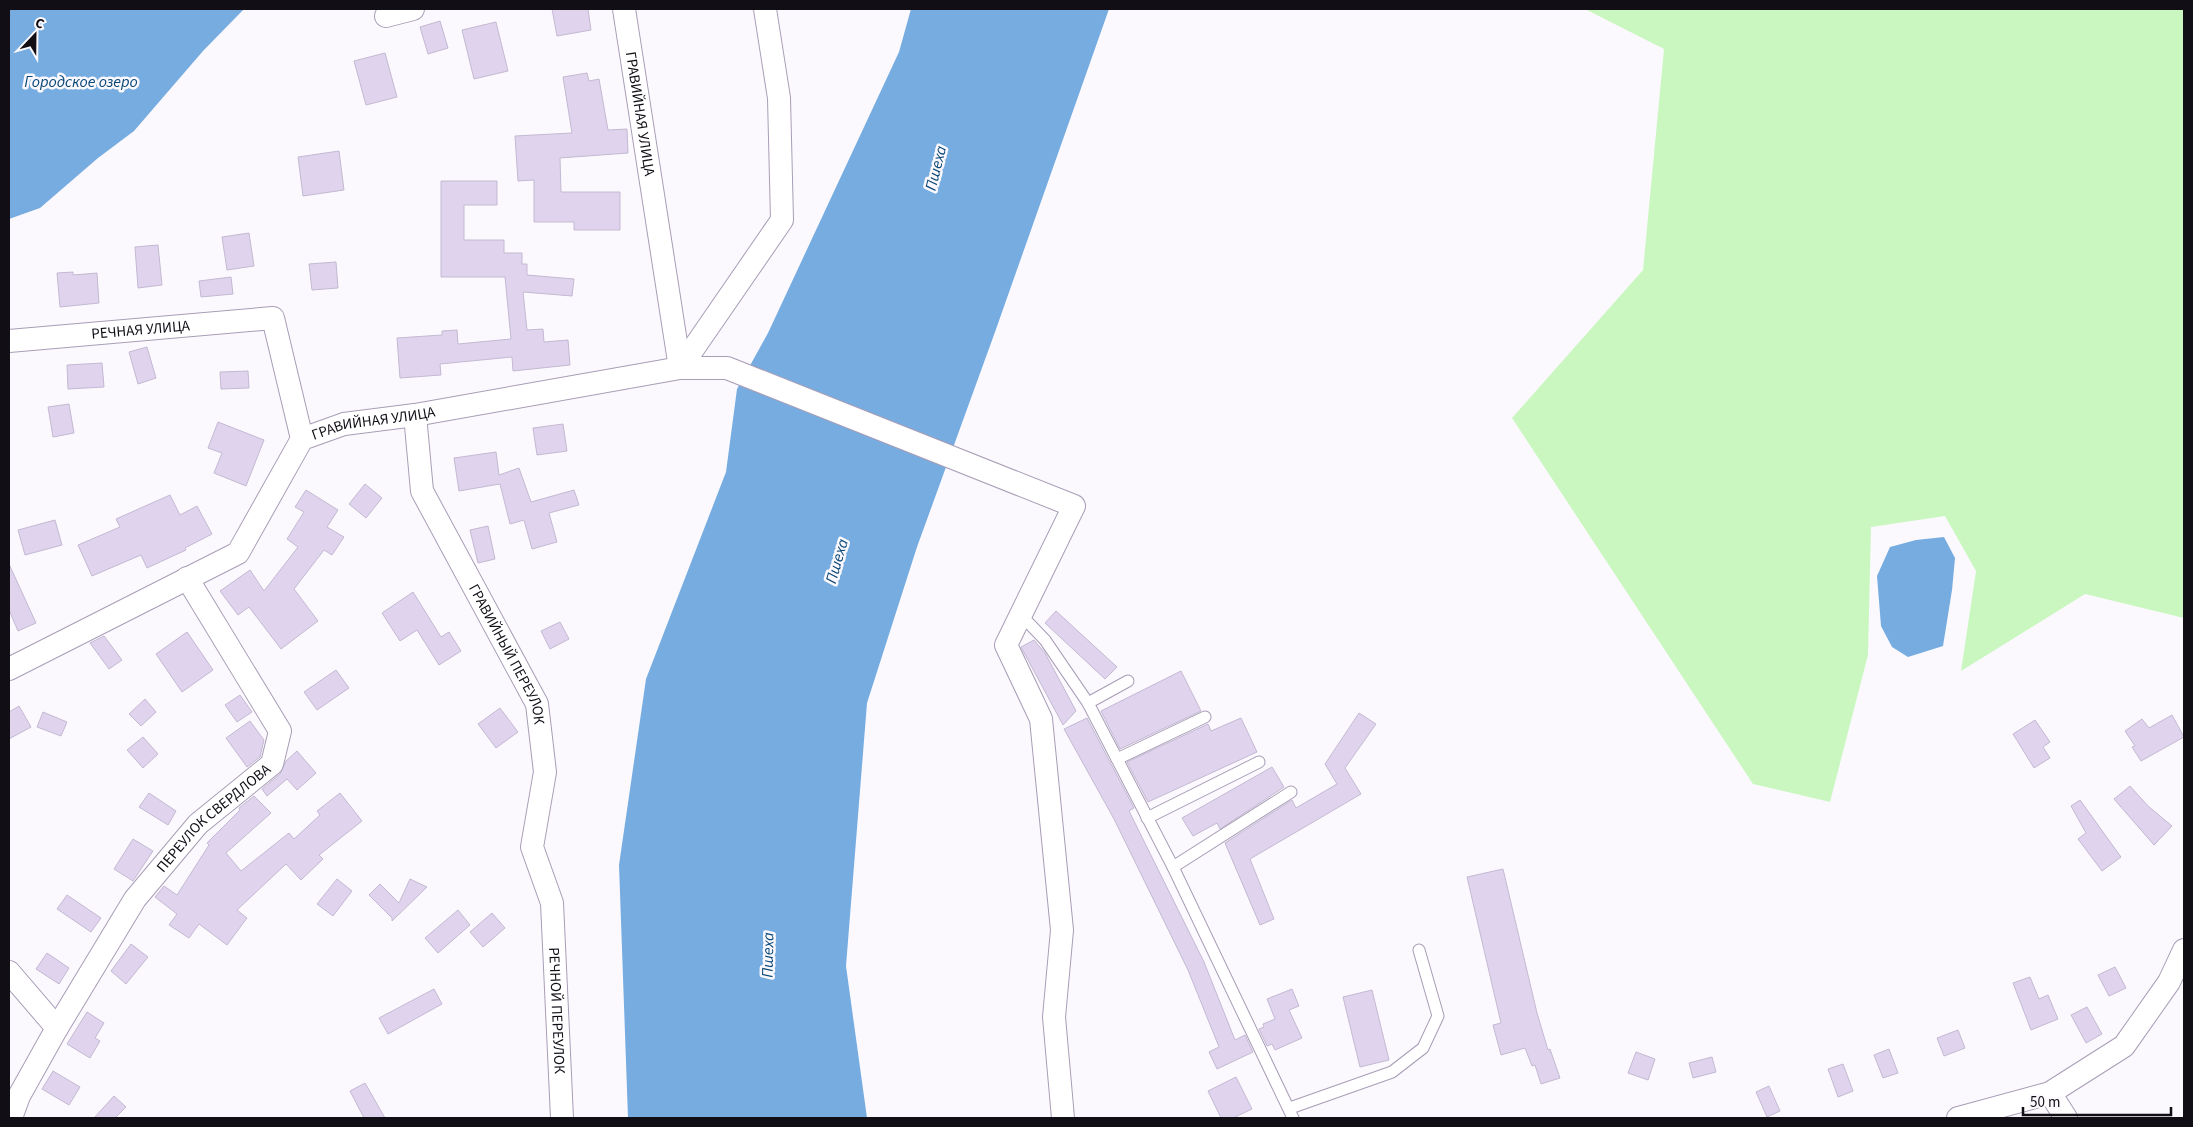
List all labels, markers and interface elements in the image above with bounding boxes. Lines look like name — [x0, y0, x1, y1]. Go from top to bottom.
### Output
north arrow — [10, 10, 60, 60]
text: С — [32, 13, 47, 35]
street label: ГРАВИЙНАЯ УЛИЦА — [620, 50, 660, 178]
water label: Городское озеро — [24, 71, 138, 93]
water label: Пшеха — [920, 143, 952, 193]
street label: РЕЧНАЯ УЛИЦА — [90, 315, 192, 345]
street label: ГРАВИЙНАЯ УЛИЦА — [309, 401, 438, 446]
water label: Пшеха — [820, 536, 854, 586]
street label: ГРАВИЙНЫЙ ПЕРЕУЛОК — [463, 580, 549, 726]
street label: ПЕРЕУЛОК СВЕРДЛОВА — [152, 759, 276, 877]
water label: Пшеха — [757, 932, 779, 978]
street label: РЕЧНОЙ ПЕРЕУЛОК — [543, 947, 570, 1075]
scale bar — [2023, 1084, 2170, 1116]
text: 50 m — [2030, 1092, 2060, 1113]

